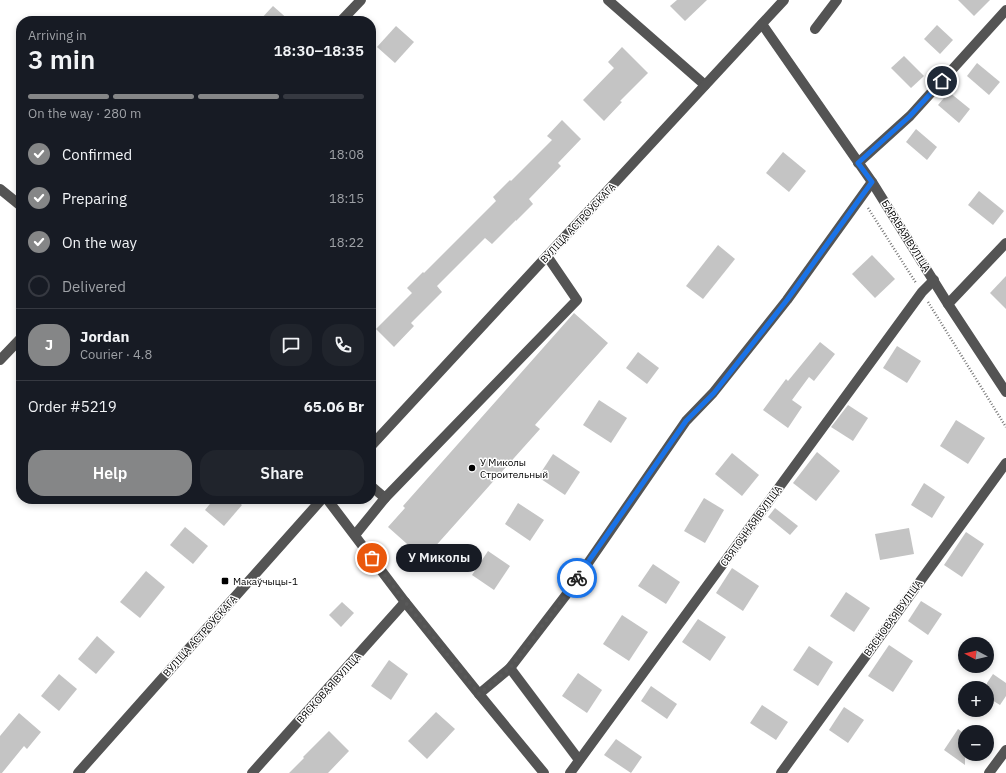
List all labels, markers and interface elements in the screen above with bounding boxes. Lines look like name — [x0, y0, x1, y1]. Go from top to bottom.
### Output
text: Arriving in — [28, 27, 87, 44]
text: 18:30–18:35 — [274, 41, 364, 60]
text: 3 min — [28, 42, 95, 76]
pin — [925, 64, 959, 98]
icon: home — [931, 70, 953, 92]
text: On the way · 280 m — [28, 105, 141, 122]
icon: check — [28, 143, 50, 165]
text: Confirmed — [62, 145, 132, 164]
text: 18:08 — [329, 146, 364, 163]
street label: ВУЛІЦА АСТРОЎСКАГА — [537, 180, 619, 266]
icon: check — [28, 187, 50, 209]
text: Preparing — [62, 189, 127, 208]
text: 18:15 — [329, 190, 364, 207]
street label: БАРАВАЯ ВУЛІЦА — [879, 198, 934, 275]
icon: check — [28, 231, 50, 253]
text: On the way — [62, 233, 137, 252]
text: 18:22 — [329, 234, 364, 251]
text: Delivered — [62, 277, 126, 296]
button: chat — [270, 324, 312, 366]
button: phone — [322, 324, 364, 366]
text: Jordan — [80, 327, 129, 346]
text: J — [45, 335, 53, 354]
text: Courier · 4.8 — [80, 346, 152, 363]
text: Order #5219 — [28, 397, 117, 416]
text: 65.06 Br — [304, 397, 364, 416]
button: Help — [28, 450, 192, 496]
button: Share — [200, 450, 364, 496]
place label: У Миколы Строительный — [480, 456, 548, 481]
marker: У Миколы Строительный — [467, 463, 477, 473]
street label: СВЯТОЧНАЯ ВУЛІЦА — [717, 483, 785, 569]
pin — [355, 541, 389, 575]
callout: У Миколы — [396, 544, 482, 572]
icon: bag — [361, 547, 383, 569]
text: У Миколы — [408, 549, 470, 566]
courier — [557, 558, 597, 598]
icon: bike — [566, 567, 588, 589]
place label: Макаўчыцы-1 — [233, 575, 298, 588]
marker: Макаўчыцы-1 — [220, 576, 230, 586]
street label: ВЯСНОВАЯ ВУЛІЦА — [861, 577, 925, 659]
street label: ВУЛІЦА АСТРОЎСКАГА — [160, 592, 240, 679]
north arrow — [958, 637, 994, 673]
map controls — [958, 637, 994, 761]
street label: ВЯСКОВАЯ ВУЛІЦА — [294, 650, 365, 726]
button: + — [958, 681, 994, 717]
button: − — [958, 725, 994, 761]

